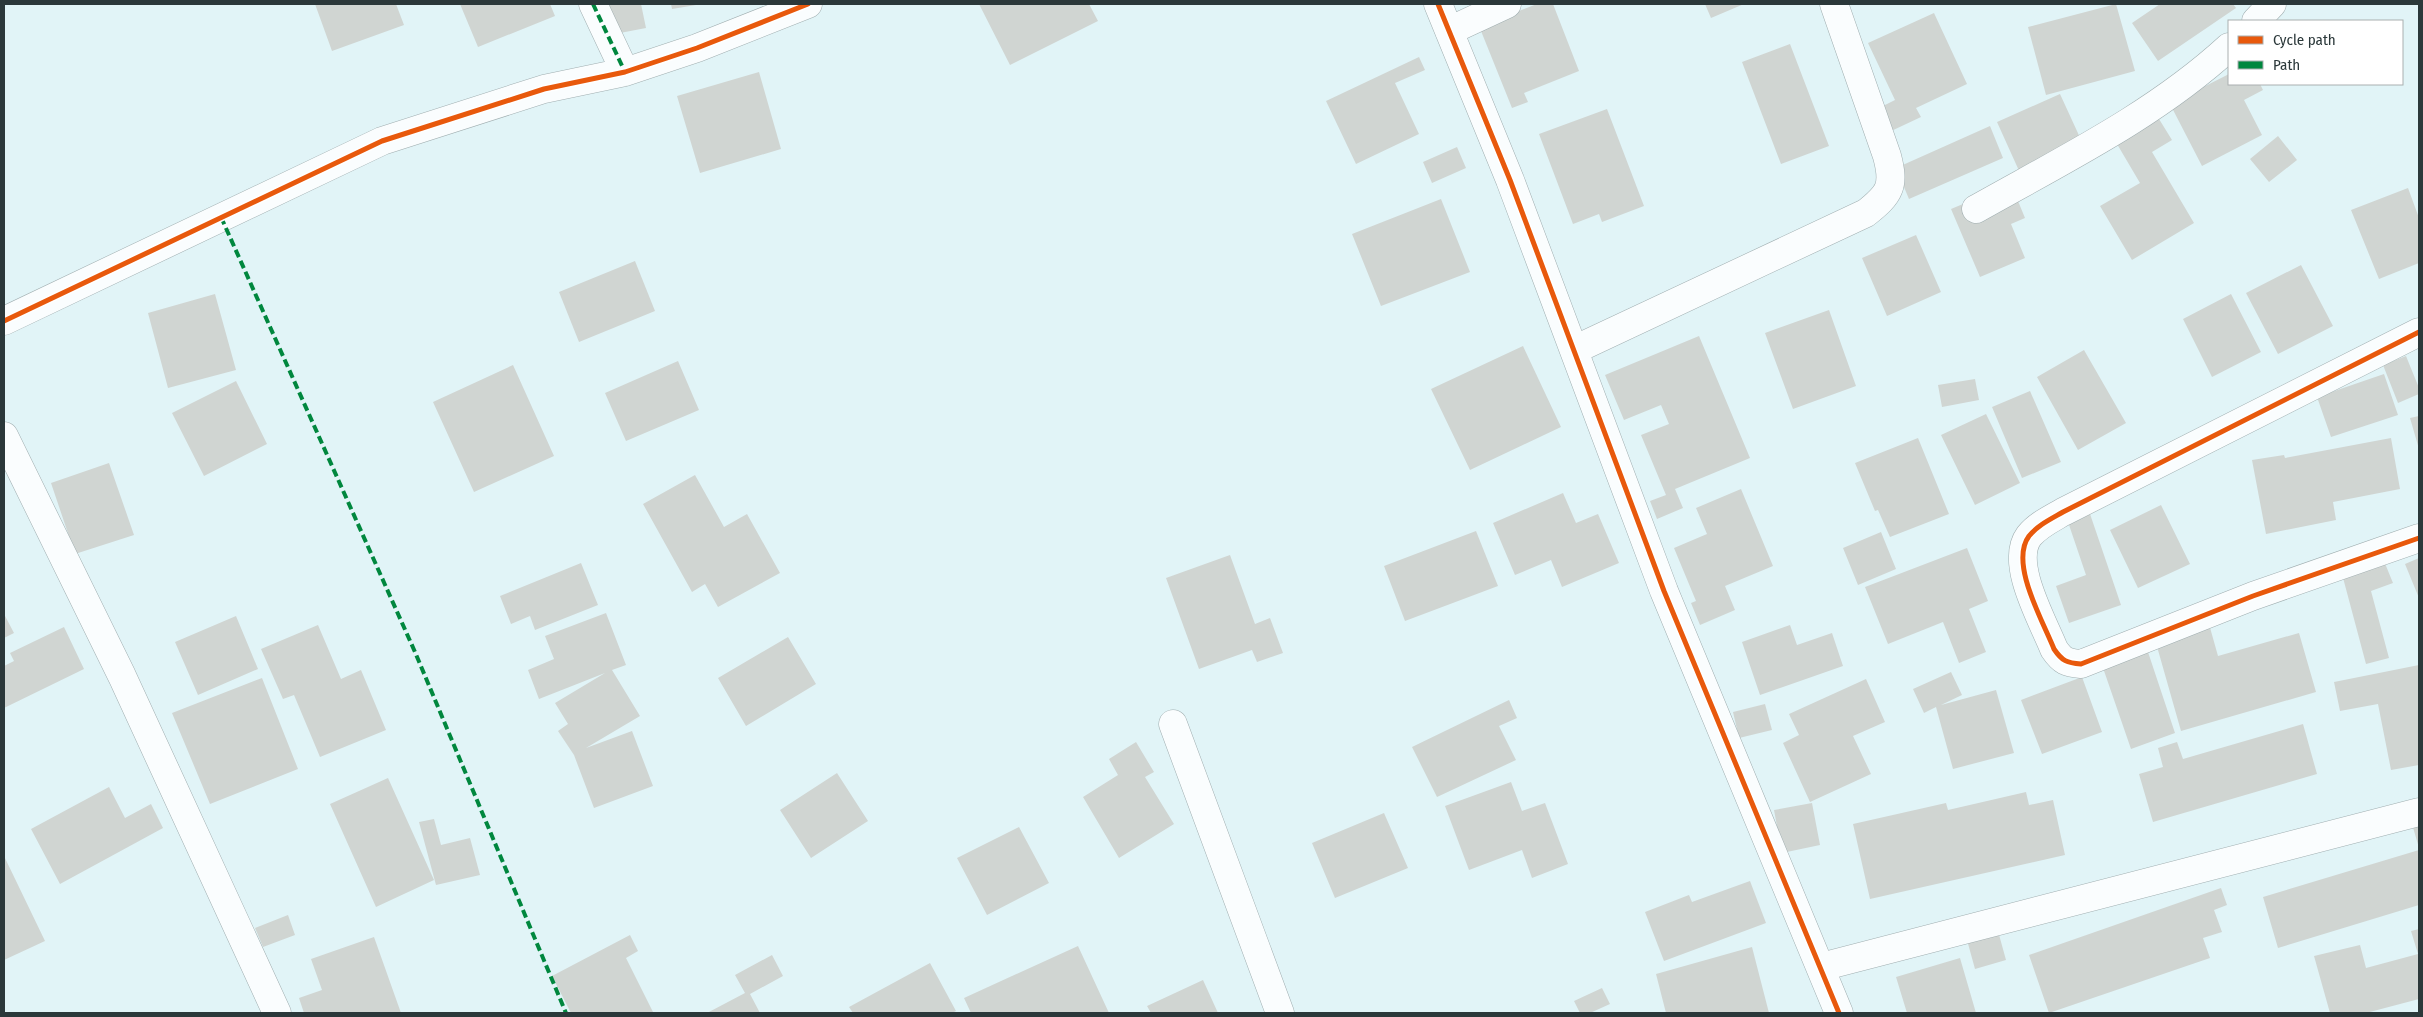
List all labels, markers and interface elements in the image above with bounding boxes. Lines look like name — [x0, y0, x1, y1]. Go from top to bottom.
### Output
legend — [2228, 20, 2403, 85]
text: Cycle path — [2273, 31, 2336, 49]
text: Path — [2273, 56, 2300, 74]

